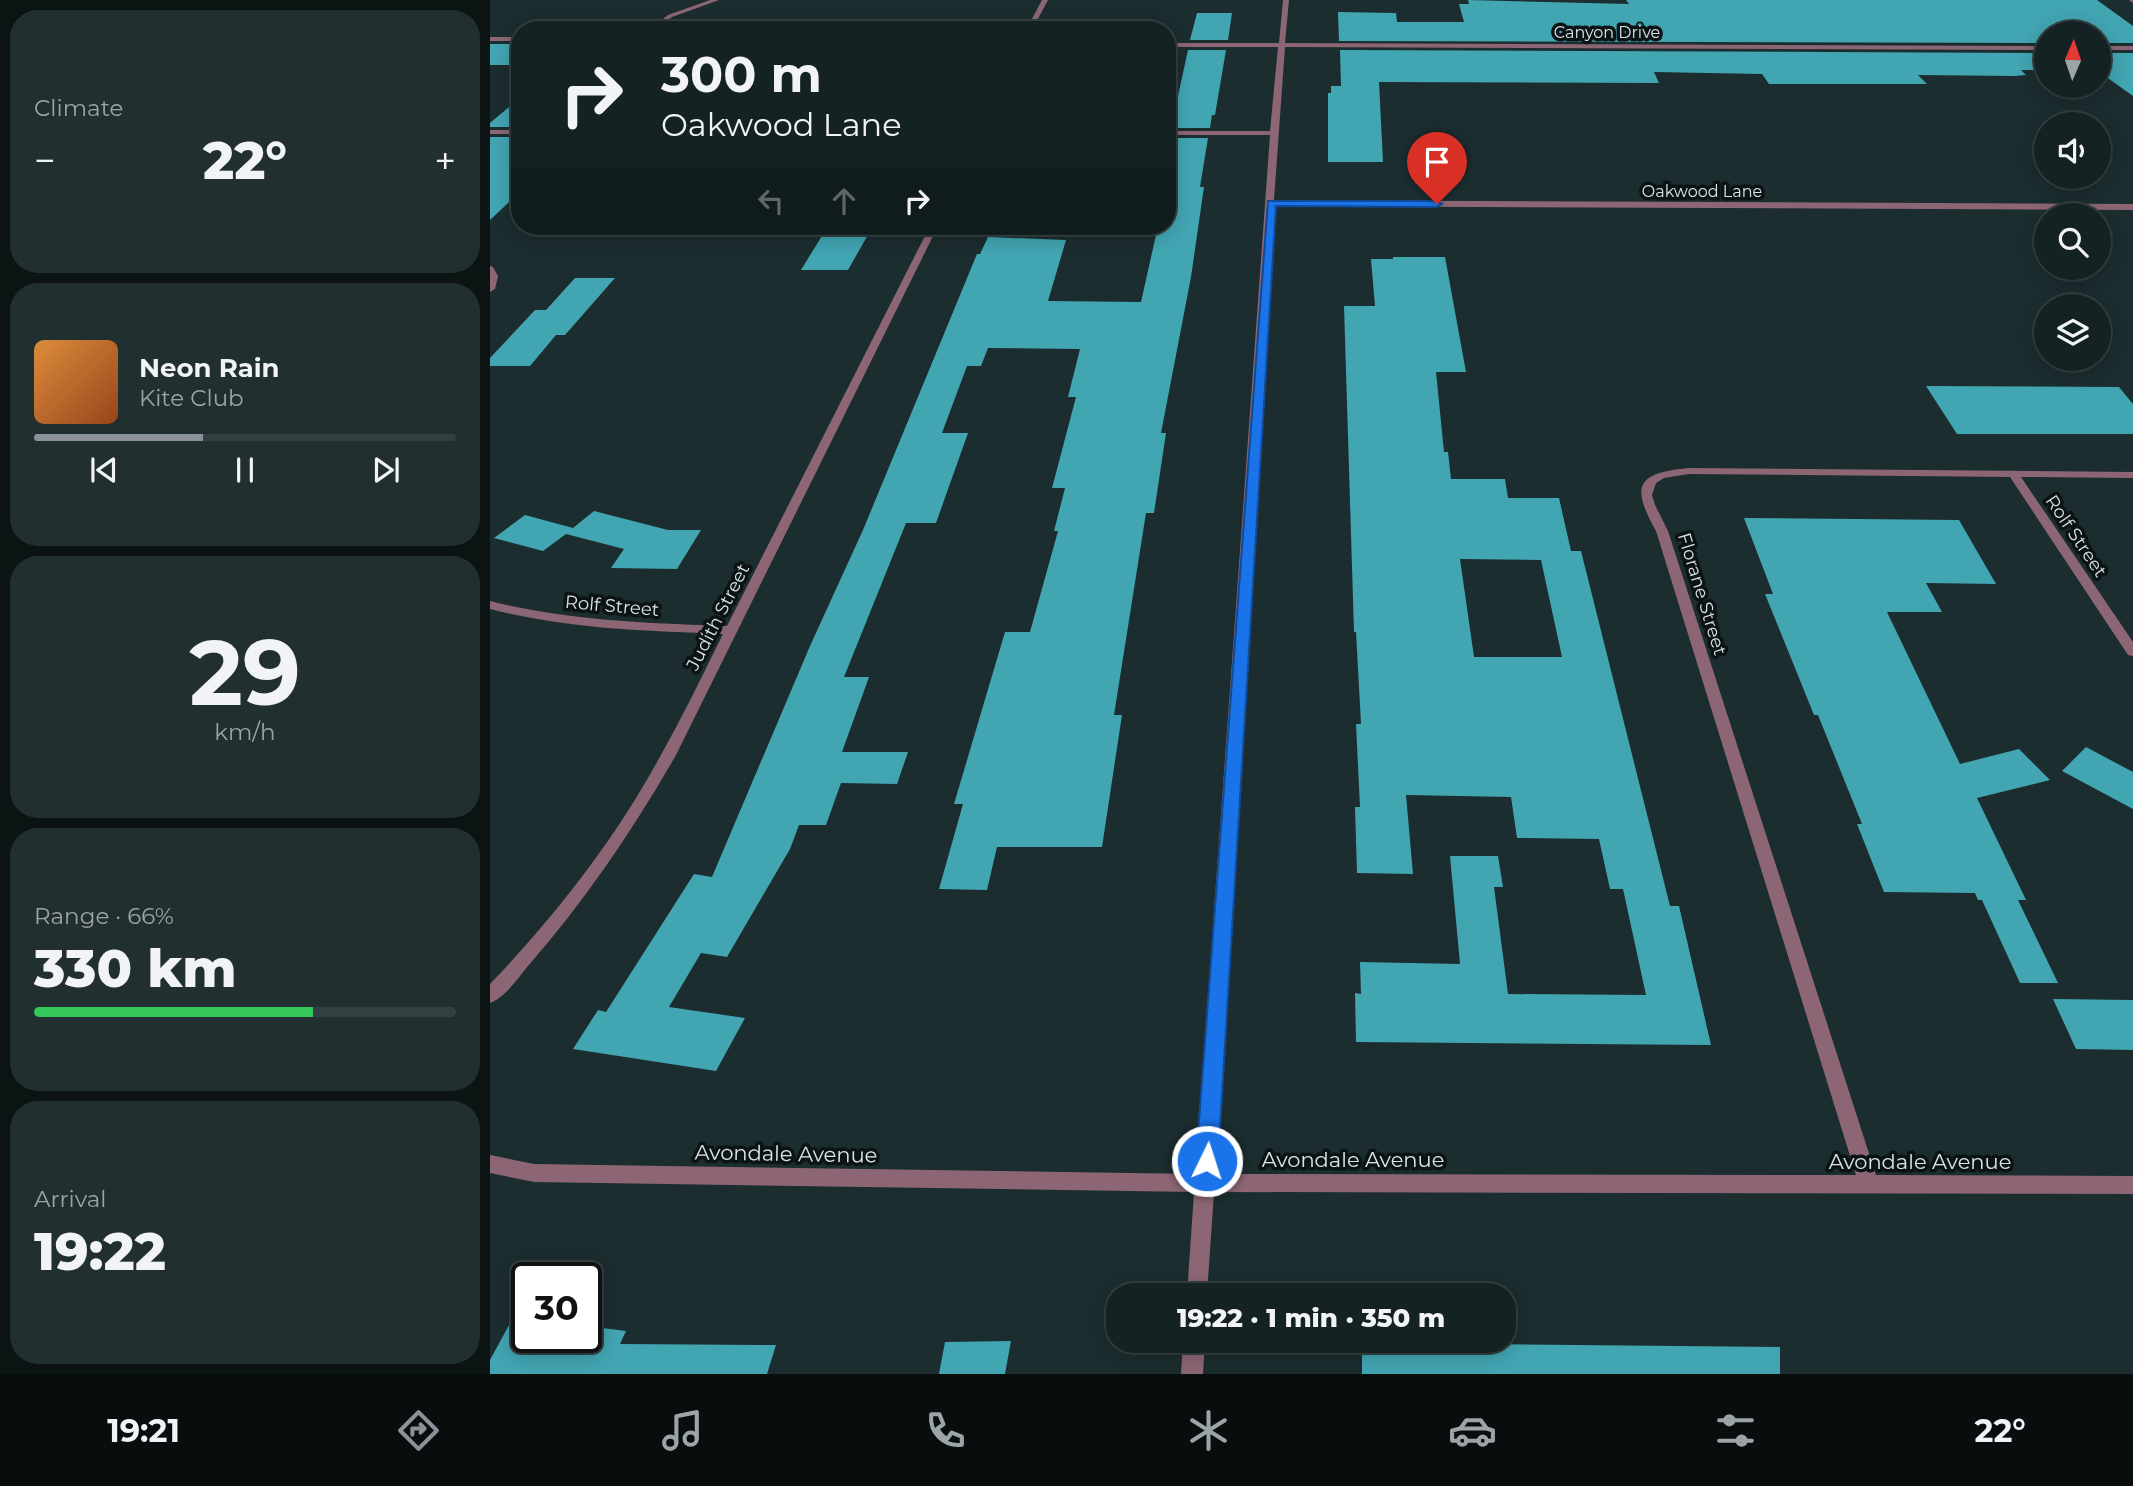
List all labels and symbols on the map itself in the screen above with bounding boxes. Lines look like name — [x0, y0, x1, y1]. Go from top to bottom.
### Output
north arrow — [2034, 21, 2110, 98]
street label: Canyon Drive — [1554, 23, 1660, 42]
pin — [1407, 132, 1467, 204]
street label: Oakwood Lane — [1642, 182, 1762, 201]
street label: Rolf Street — [2040, 491, 2112, 581]
street label: Florane Street — [1673, 530, 1731, 658]
street label: Judith Street — [681, 560, 754, 675]
street label: Rolf Street — [564, 591, 660, 621]
position arrow — [1170, 1124, 1244, 1198]
street label: Avondale Avenue — [694, 1139, 878, 1168]
street label: Avondale Avenue — [1262, 1147, 1444, 1172]
street label: Avondale Avenue — [1829, 1149, 2011, 1174]
speed limit sign: 30 — [511, 1262, 602, 1353]

